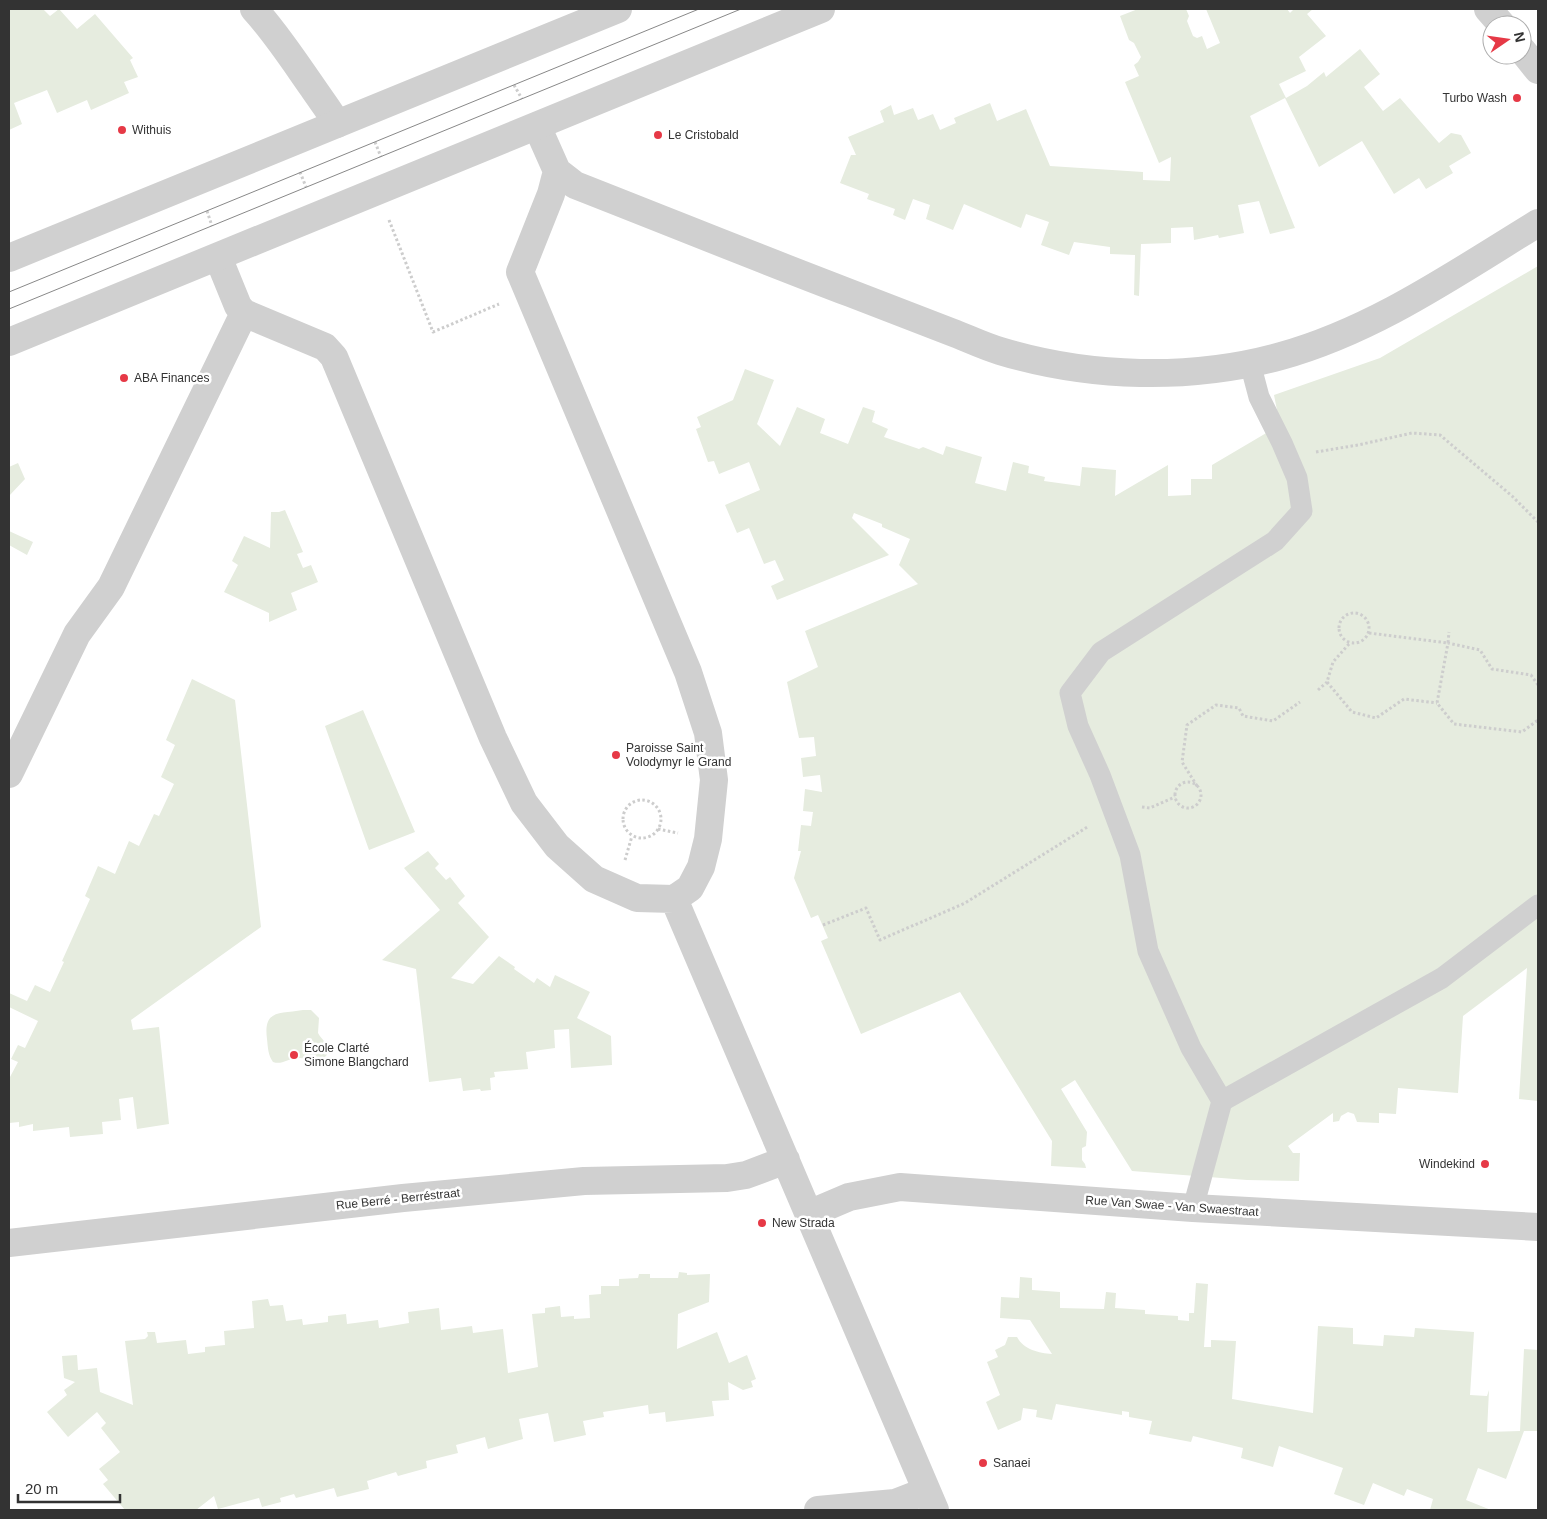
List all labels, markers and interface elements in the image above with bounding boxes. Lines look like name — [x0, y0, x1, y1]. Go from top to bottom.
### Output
north arrow — [1482, 15, 1532, 65]
text: N — [1511, 30, 1529, 44]
place label: Turbo Wash — [1443, 91, 1507, 105]
marker: Turbo Wash — [1511, 92, 1523, 104]
place label: Withuis — [132, 123, 171, 137]
marker: Withuis — [116, 124, 128, 136]
place label: Le Cristobald — [668, 128, 739, 142]
marker: Le Cristobald — [652, 129, 664, 141]
place label: ABA Finances — [134, 371, 209, 385]
marker: ABA Finances — [118, 372, 130, 384]
place label: Paroisse Saint Volodymyr le Grand — [626, 741, 731, 769]
marker: Paroisse Saint Volodymyr le Grand — [610, 749, 622, 761]
place label: École Clarté Simone Blangchard — [304, 1040, 409, 1069]
marker: École Clarté Simone Blangchard — [288, 1049, 300, 1061]
place label: Windekind — [1419, 1157, 1475, 1171]
marker: Windekind — [1479, 1158, 1491, 1170]
street label: Rue Berré - Berréstraat — [335, 1185, 461, 1212]
street label: Rue Van Swae - Van Swaestraat — [1085, 1193, 1260, 1219]
place label: New Strada — [772, 1216, 835, 1230]
marker: New Strada — [756, 1217, 768, 1229]
place label: Sanaei — [993, 1456, 1030, 1470]
marker: Sanaei — [977, 1457, 989, 1469]
scale bar — [18, 1472, 120, 1504]
text: 20 m — [25, 1480, 58, 1497]

